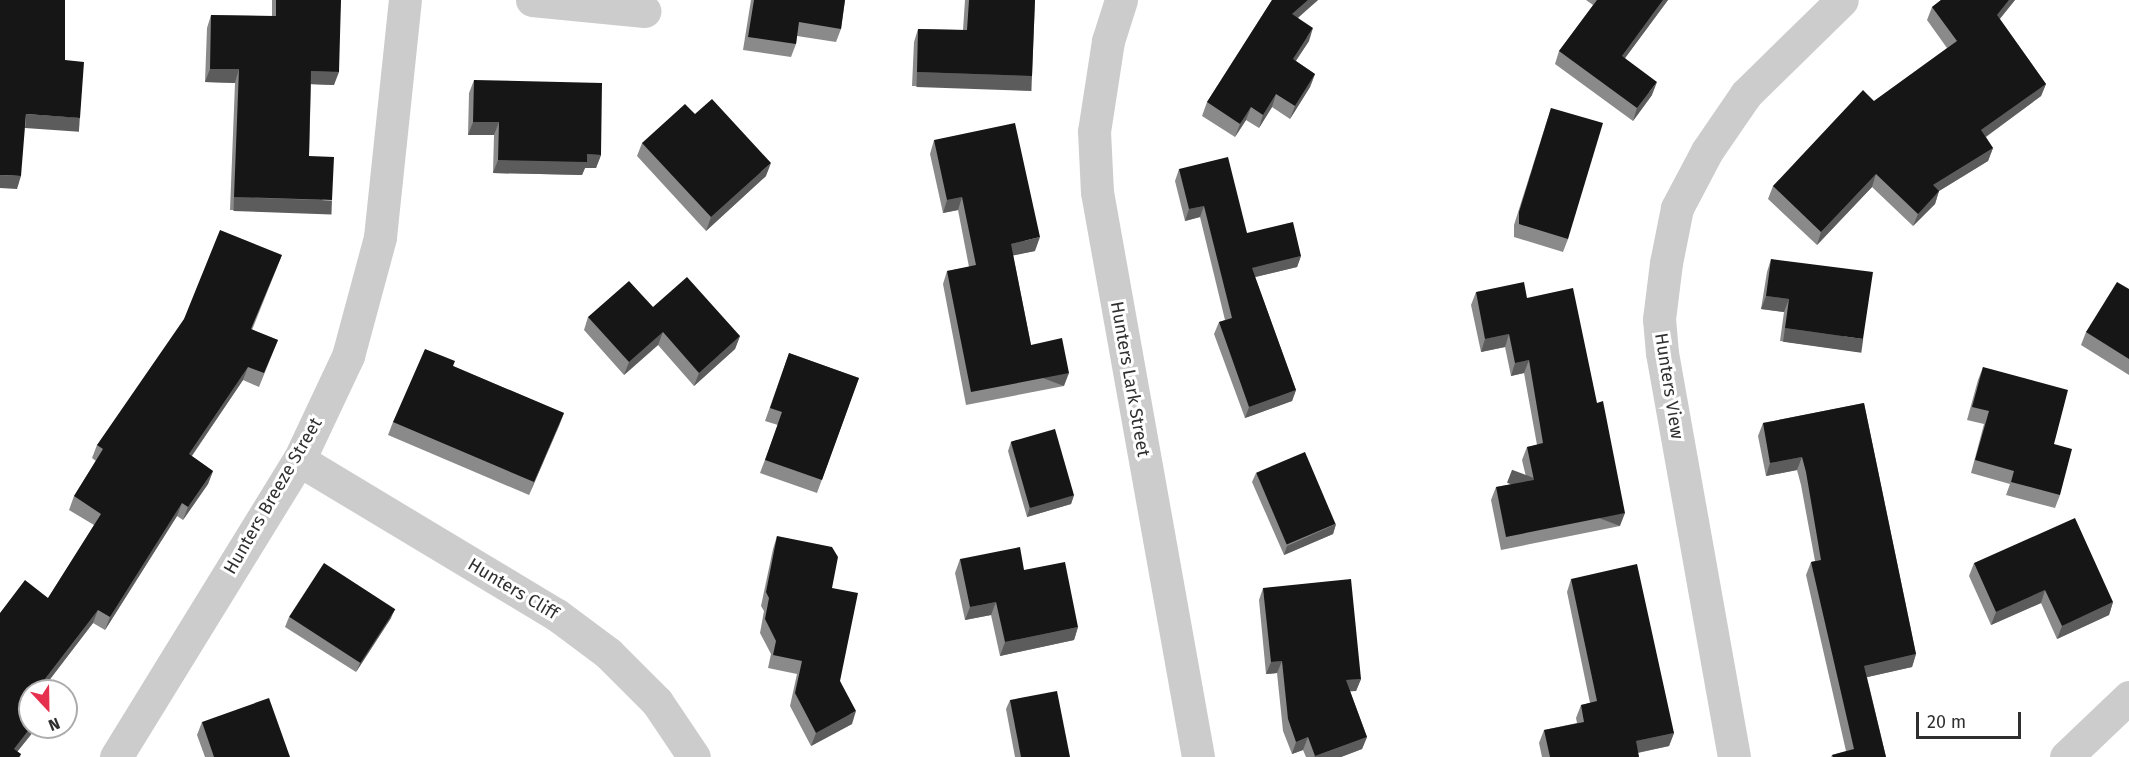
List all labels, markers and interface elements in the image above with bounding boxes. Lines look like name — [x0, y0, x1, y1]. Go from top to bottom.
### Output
street label: Hunters Lark Street — [1106, 300, 1154, 458]
street label: Hunters View — [1650, 331, 1688, 441]
street label: Hunters Breeze Street — [219, 414, 327, 578]
street label: Hunters Cliff — [464, 554, 562, 624]
north arrow — [18, 679, 78, 739]
scale bar — [1919, 700, 2024, 738]
text: 20 m — [1927, 711, 1966, 733]
text: N — [46, 714, 63, 735]

